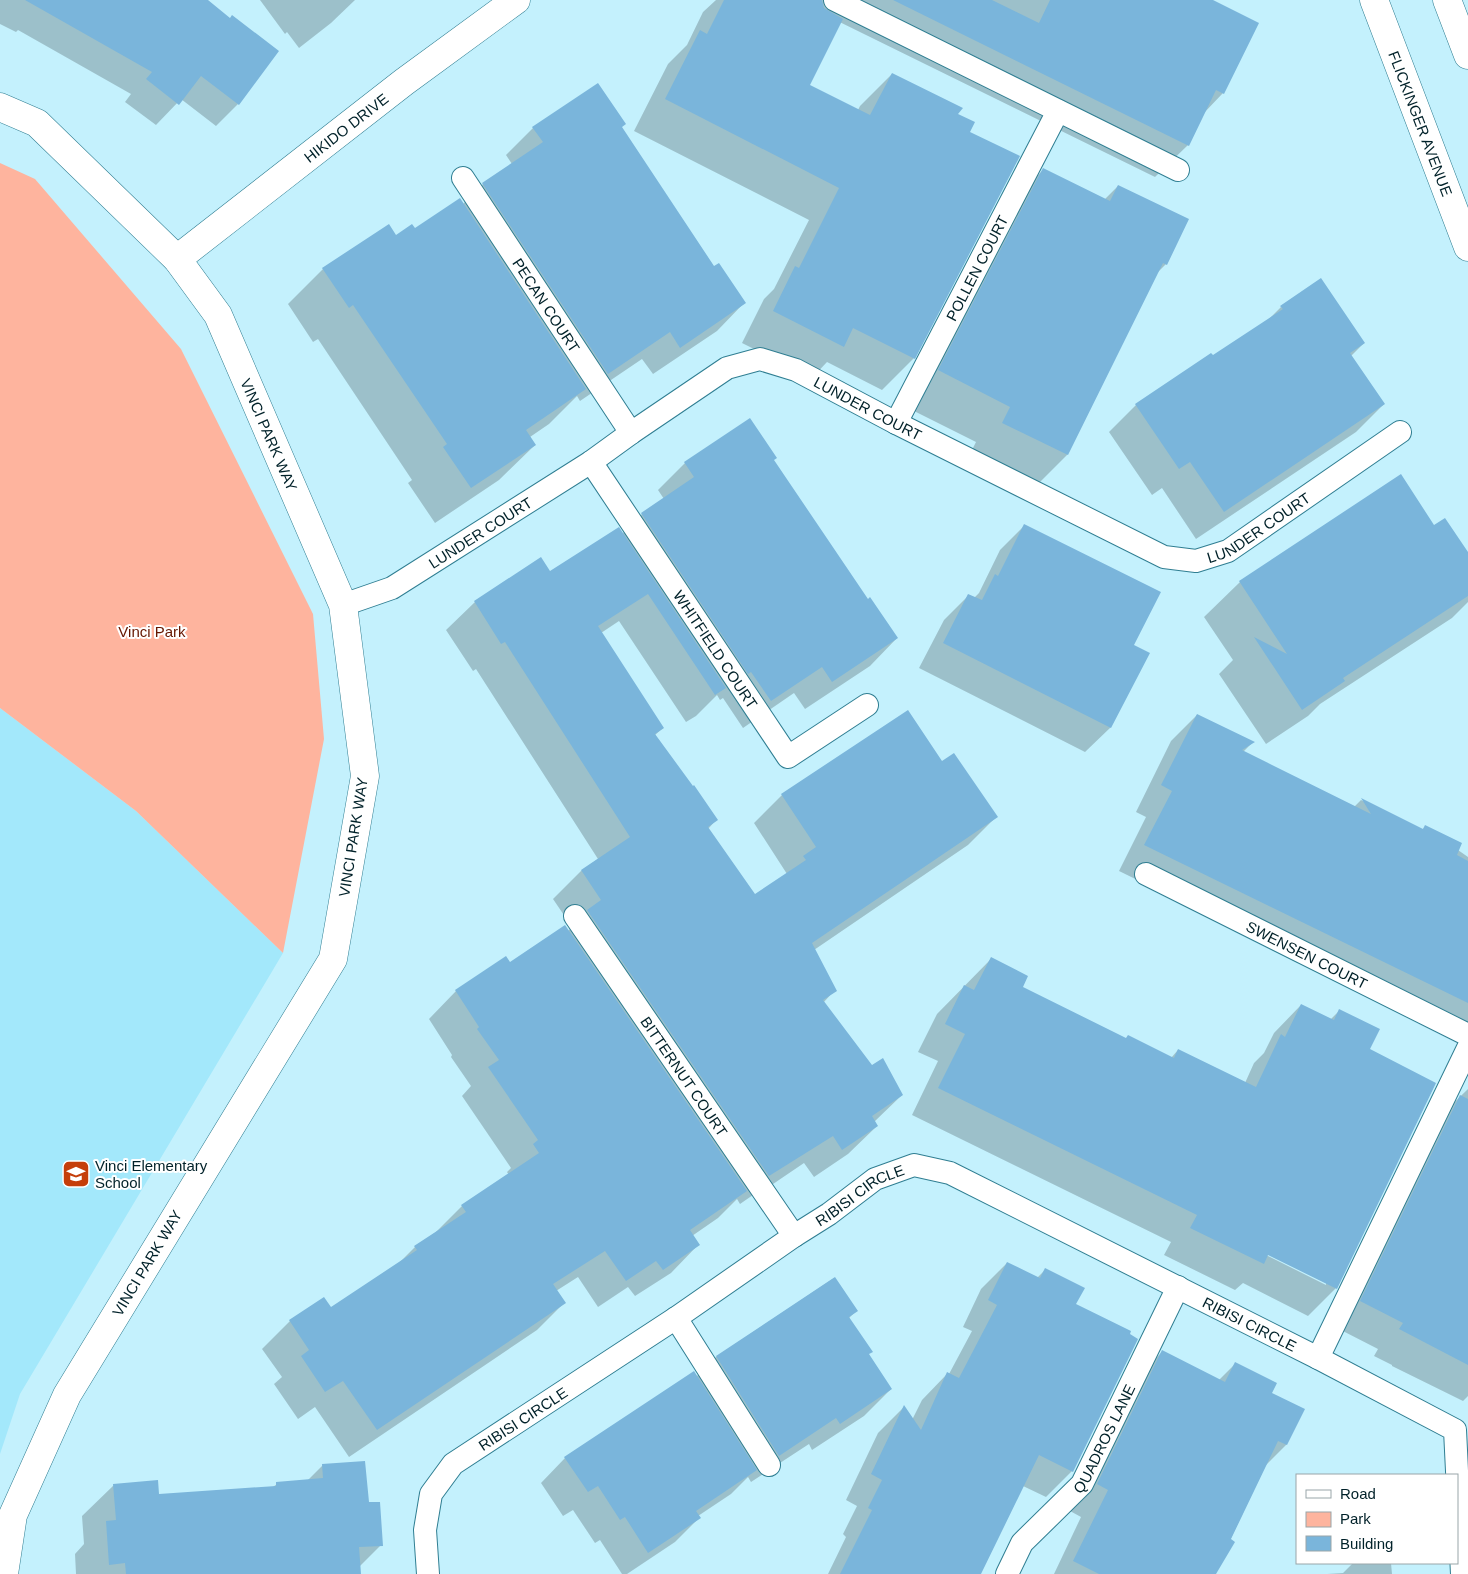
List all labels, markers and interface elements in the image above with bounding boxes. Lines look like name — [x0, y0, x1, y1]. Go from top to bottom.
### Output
street label: FLICKINGER AVENUE — [1386, 48, 1456, 198]
street label: HIKIDO DRIVE — [300, 89, 391, 165]
street label: POLLEN COURT — [942, 212, 1011, 323]
street label: PECAN COURT — [510, 255, 584, 355]
street label: LUNDER COURT — [811, 373, 925, 443]
street label: VINCI PARK WAY — [238, 376, 301, 493]
street label: LUNDER COURT — [1205, 489, 1313, 566]
street label: LUNDER COURT — [425, 493, 535, 571]
street label: WHITFIELD COURT — [671, 587, 761, 711]
park label: Vinci Park — [118, 623, 186, 640]
street label: VINCI PARK WAY — [335, 776, 371, 898]
street label: SWENSEN COURT — [1244, 917, 1370, 992]
street label: BITTERNUT COURT — [638, 1013, 731, 1139]
place label: Vinci Elementary School — [95, 1157, 208, 1191]
school or university icon: Vinci Elementary School — [61, 1159, 91, 1189]
street label: RIBISI CIRCLE — [812, 1161, 906, 1229]
street label: VINCI PARK WAY — [109, 1207, 185, 1319]
street label: RIBISI CIRCLE — [1200, 1293, 1299, 1354]
street label: QUADROS LANE — [1069, 1381, 1138, 1497]
street label: RIBISI CIRCLE — [475, 1383, 570, 1454]
legend — [1296, 1474, 1458, 1564]
text: Road — [1340, 1485, 1376, 1502]
text: Park — [1340, 1510, 1371, 1527]
text: Building — [1340, 1535, 1393, 1552]

